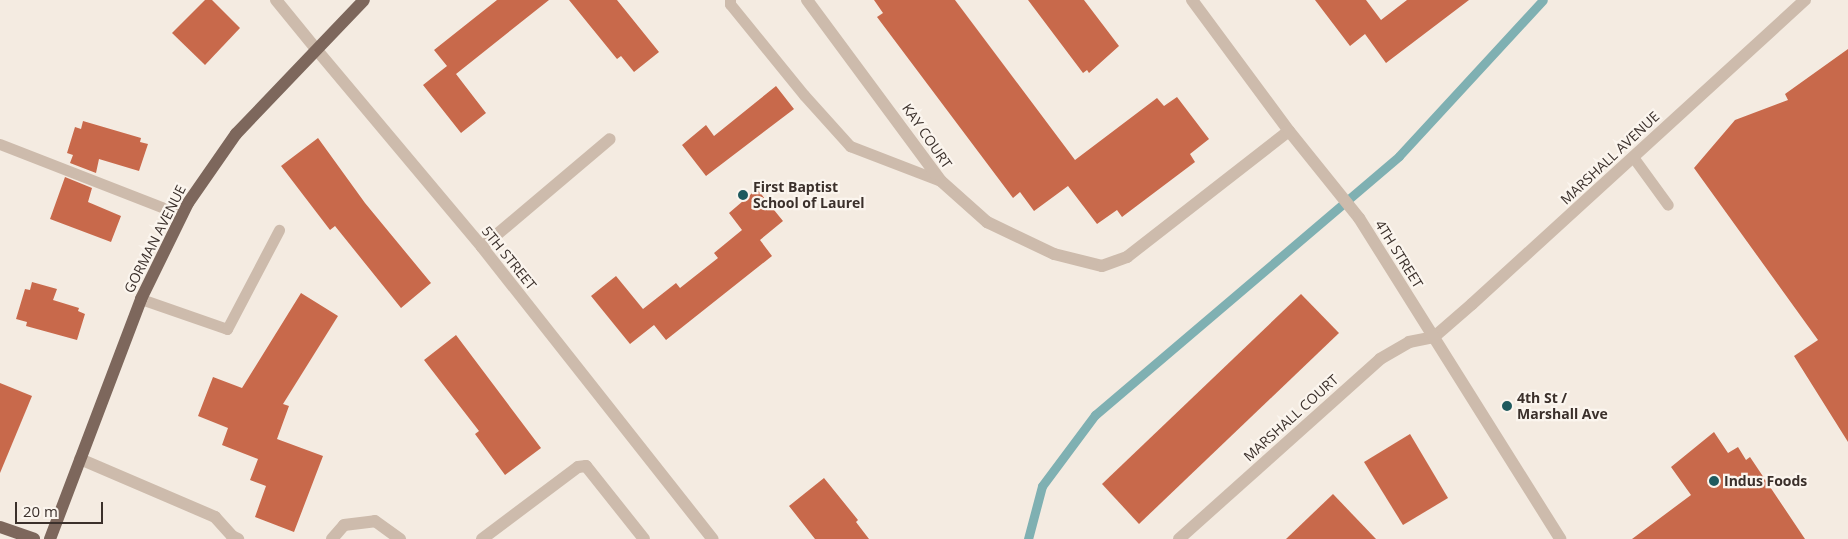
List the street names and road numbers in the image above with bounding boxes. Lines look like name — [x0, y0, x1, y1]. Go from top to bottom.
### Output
street label: KAY COURT — [899, 100, 955, 172]
street label: MARSHALL AVENUE — [1557, 108, 1663, 208]
street label: GORMAN AVENUE — [121, 182, 189, 296]
street label: 4TH STREET — [1371, 217, 1427, 291]
street label: 5TH STREET — [478, 223, 540, 293]
street label: MARSHALL COURT — [1240, 371, 1342, 465]

